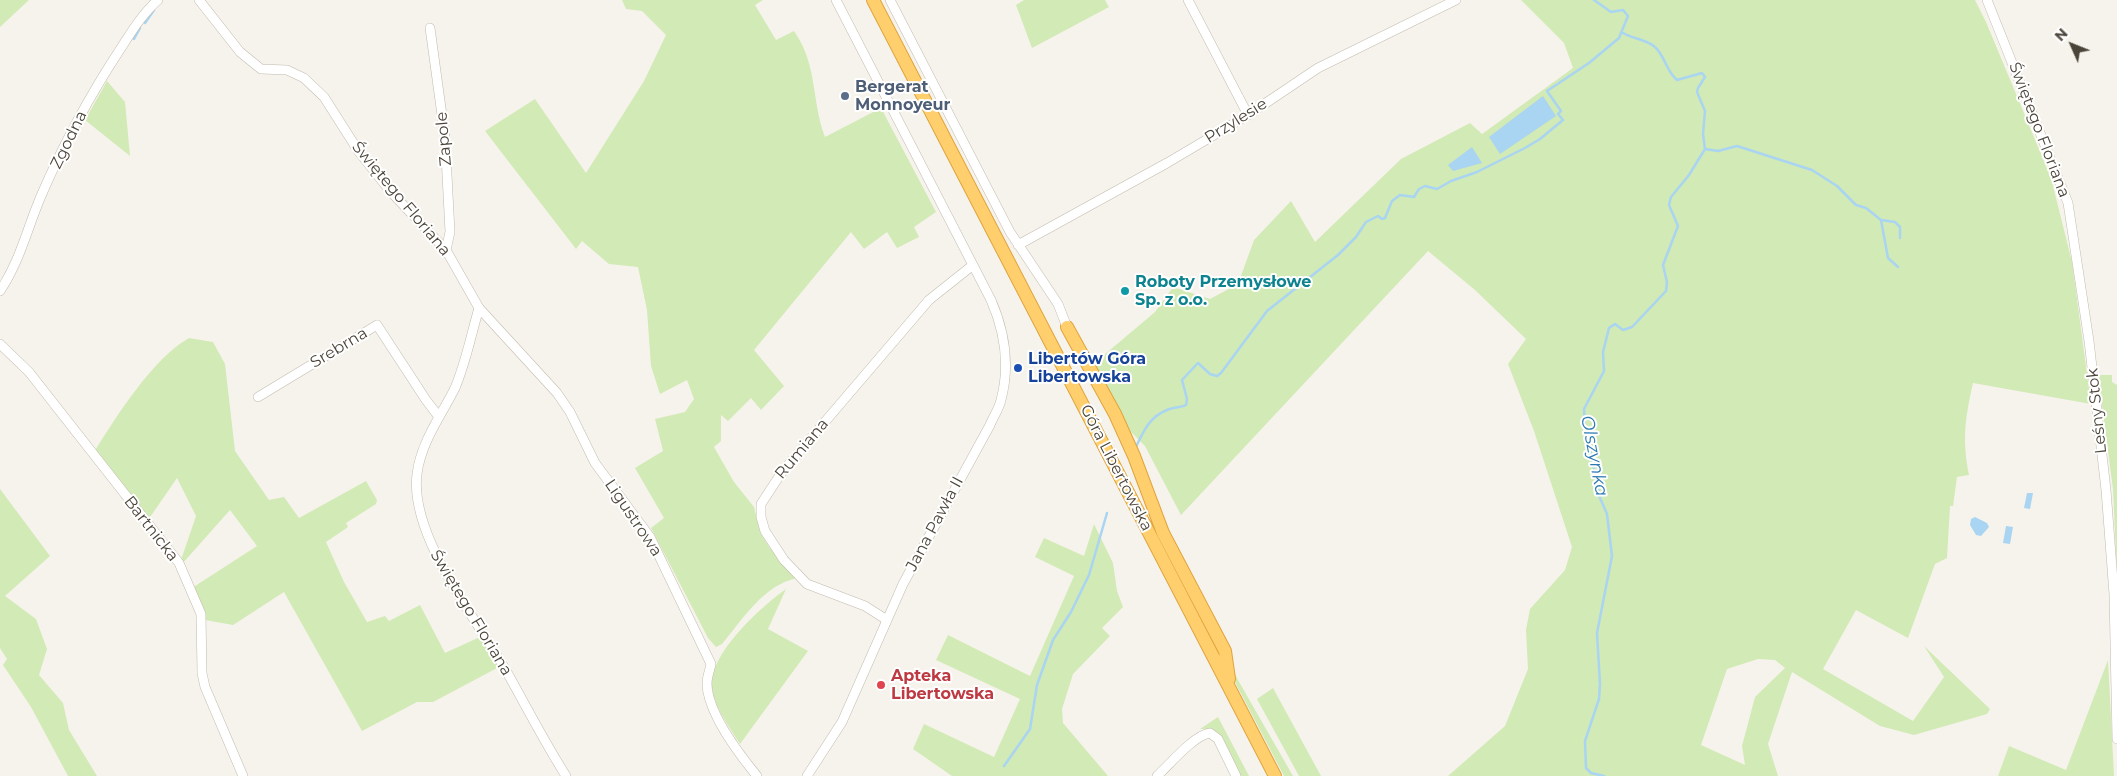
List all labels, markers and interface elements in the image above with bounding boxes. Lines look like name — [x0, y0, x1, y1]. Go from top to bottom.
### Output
north arrow — [2047, 20, 2097, 70]
text: N — [2051, 24, 2072, 45]
street label: Świętego Floriana — [2004, 60, 2074, 200]
place label: Bergerat Monnoyeur — [855, 77, 950, 115]
marker: Bergerat Monnoyeur — [839, 90, 851, 102]
street label: Przylesie — [1201, 94, 1271, 148]
street label: Zgodna — [47, 108, 91, 172]
street label: Zapole — [432, 111, 456, 167]
street label: Świętego Floriana — [348, 138, 454, 260]
place label: Roboty Przemysłowe Sp. z o.o. — [1135, 272, 1311, 310]
marker: Roboty Przemysłowe Sp. z o.o. — [1119, 285, 1131, 297]
street label: Srebrna — [307, 324, 371, 372]
place label: Libertów Góra Libertowska — [1028, 349, 1146, 387]
marker: Libertów Góra Libertowska — [1012, 362, 1024, 374]
street label: Leśny Stok — [2083, 367, 2111, 455]
street label: Góra Libertowska — [1076, 402, 1156, 534]
water label: Olszynka — [1576, 414, 1612, 498]
street label: Rumiana — [771, 415, 833, 483]
street label: Jana Pawła II — [902, 474, 968, 574]
street label: Ligustrowa — [600, 476, 666, 560]
street label: Bartnicka — [120, 493, 182, 565]
street label: Świętego Floriana — [426, 547, 516, 679]
place label: Apteka Libertowska — [891, 666, 994, 704]
marker: Apteka Libertowska — [875, 679, 887, 691]

